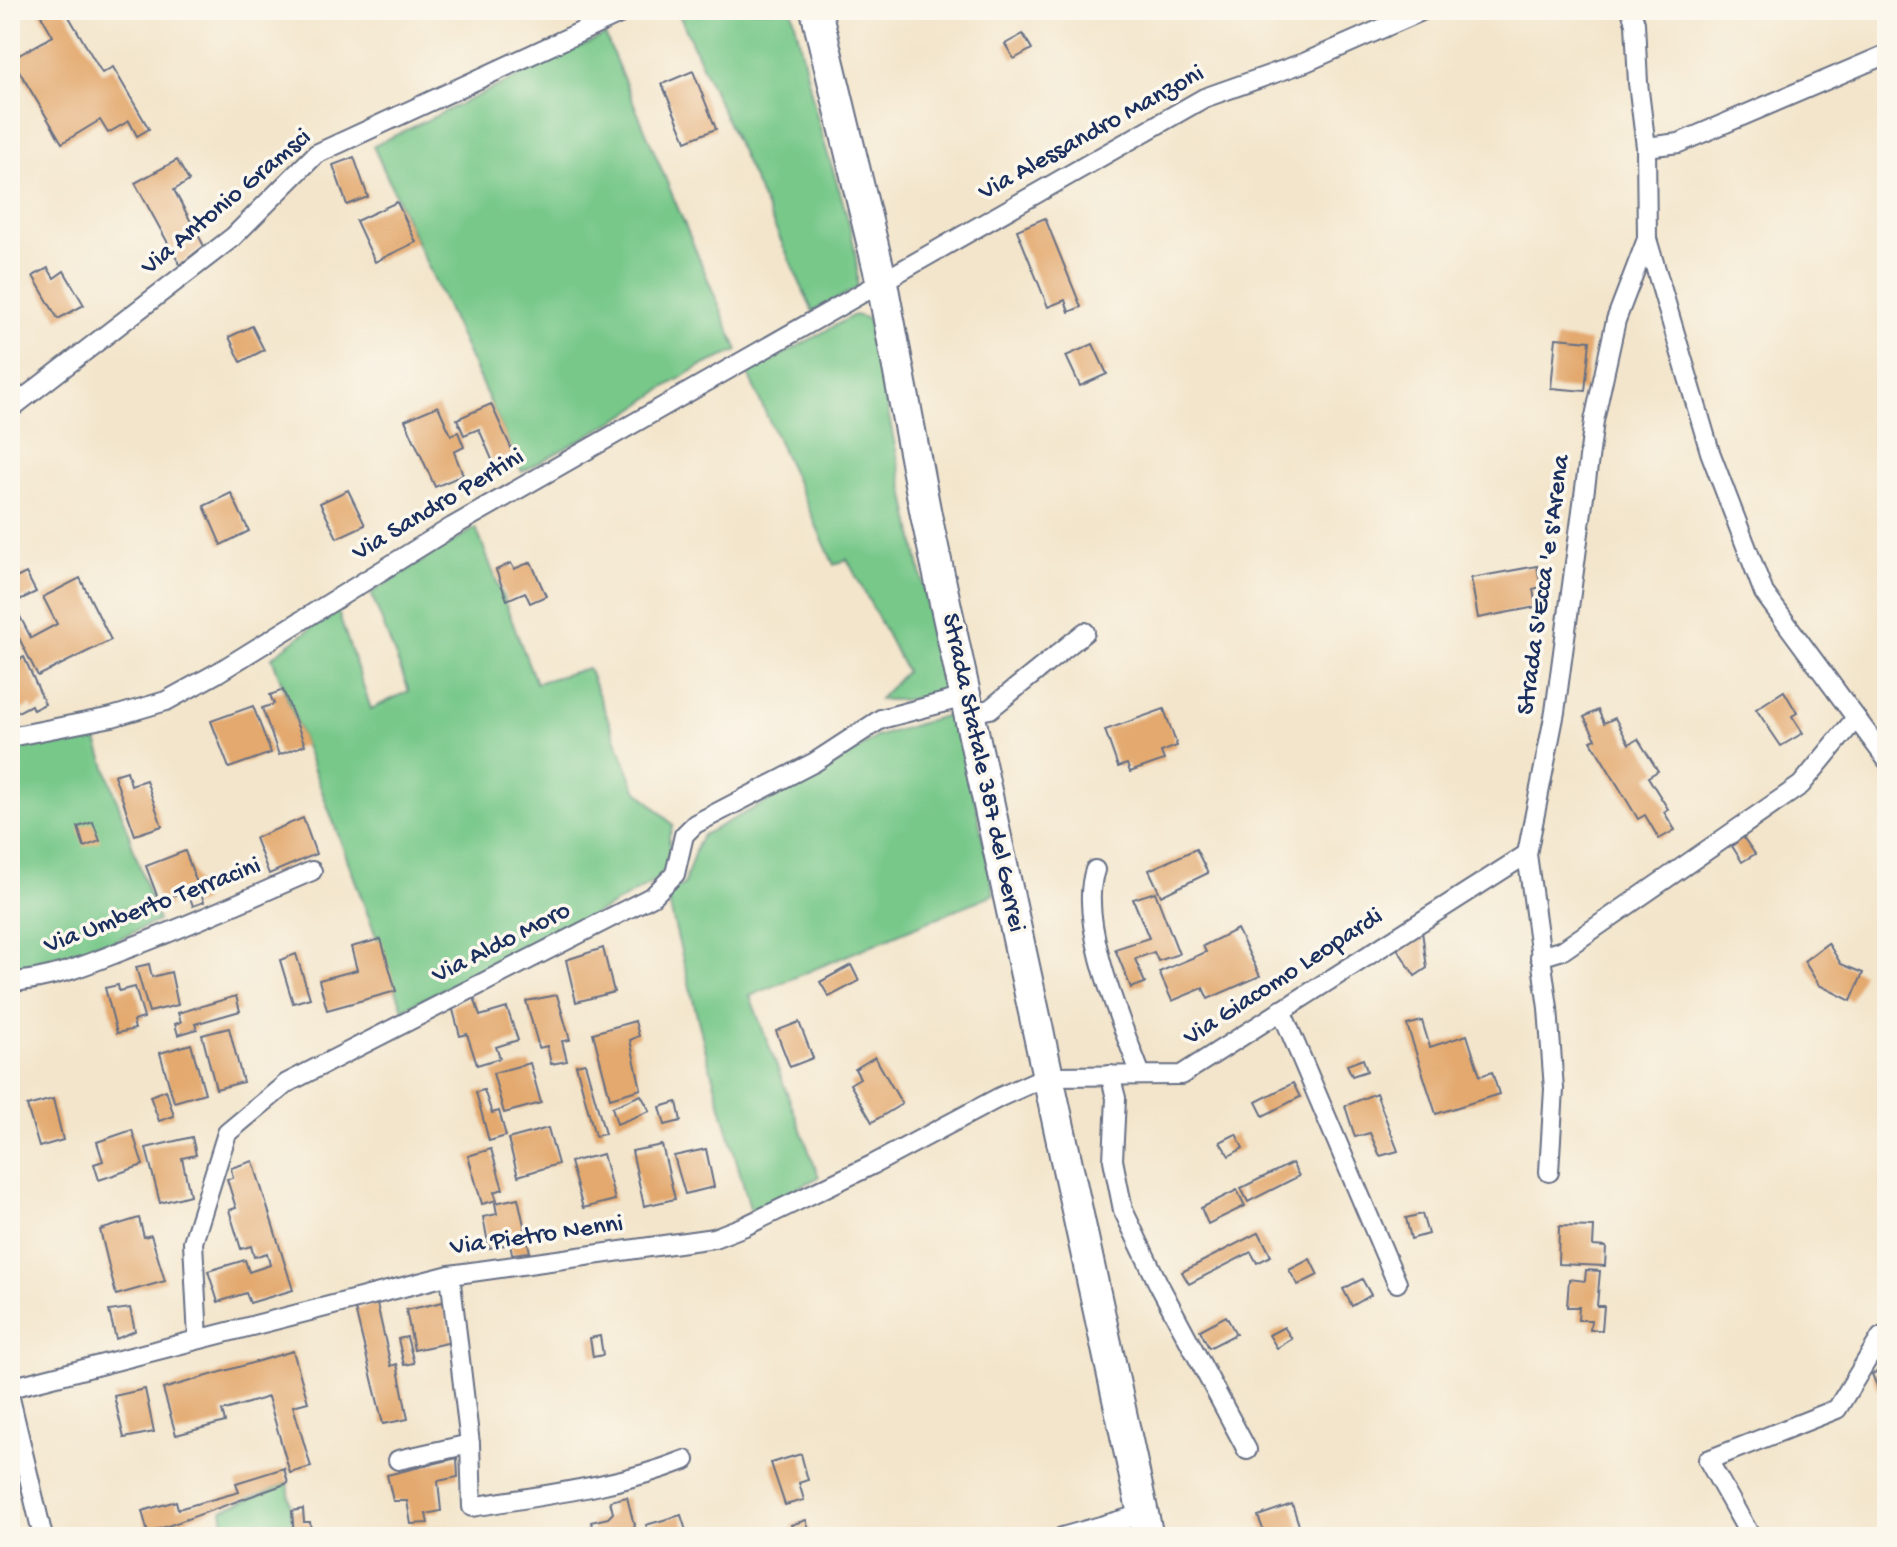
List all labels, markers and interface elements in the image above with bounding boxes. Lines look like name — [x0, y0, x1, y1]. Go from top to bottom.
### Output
street label: Via Alessandro Manzoni — [973, 59, 1210, 209]
street label: Via Antonio Gramsci — [135, 123, 318, 284]
street label: Via Sandro Pertini — [347, 443, 530, 570]
street label: Strada S'Ecca 'e s'Arena — [1511, 451, 1579, 717]
street label: Strada Statale 387 del Gerrei — [933, 611, 1031, 935]
street label: Via Umberto Terracini — [39, 851, 266, 963]
street label: Via Aldo Moro — [427, 896, 576, 993]
street label: Via Giacomo Leopardi — [1178, 902, 1389, 1055]
street label: Via Pietro Nenni — [448, 1210, 625, 1265]

